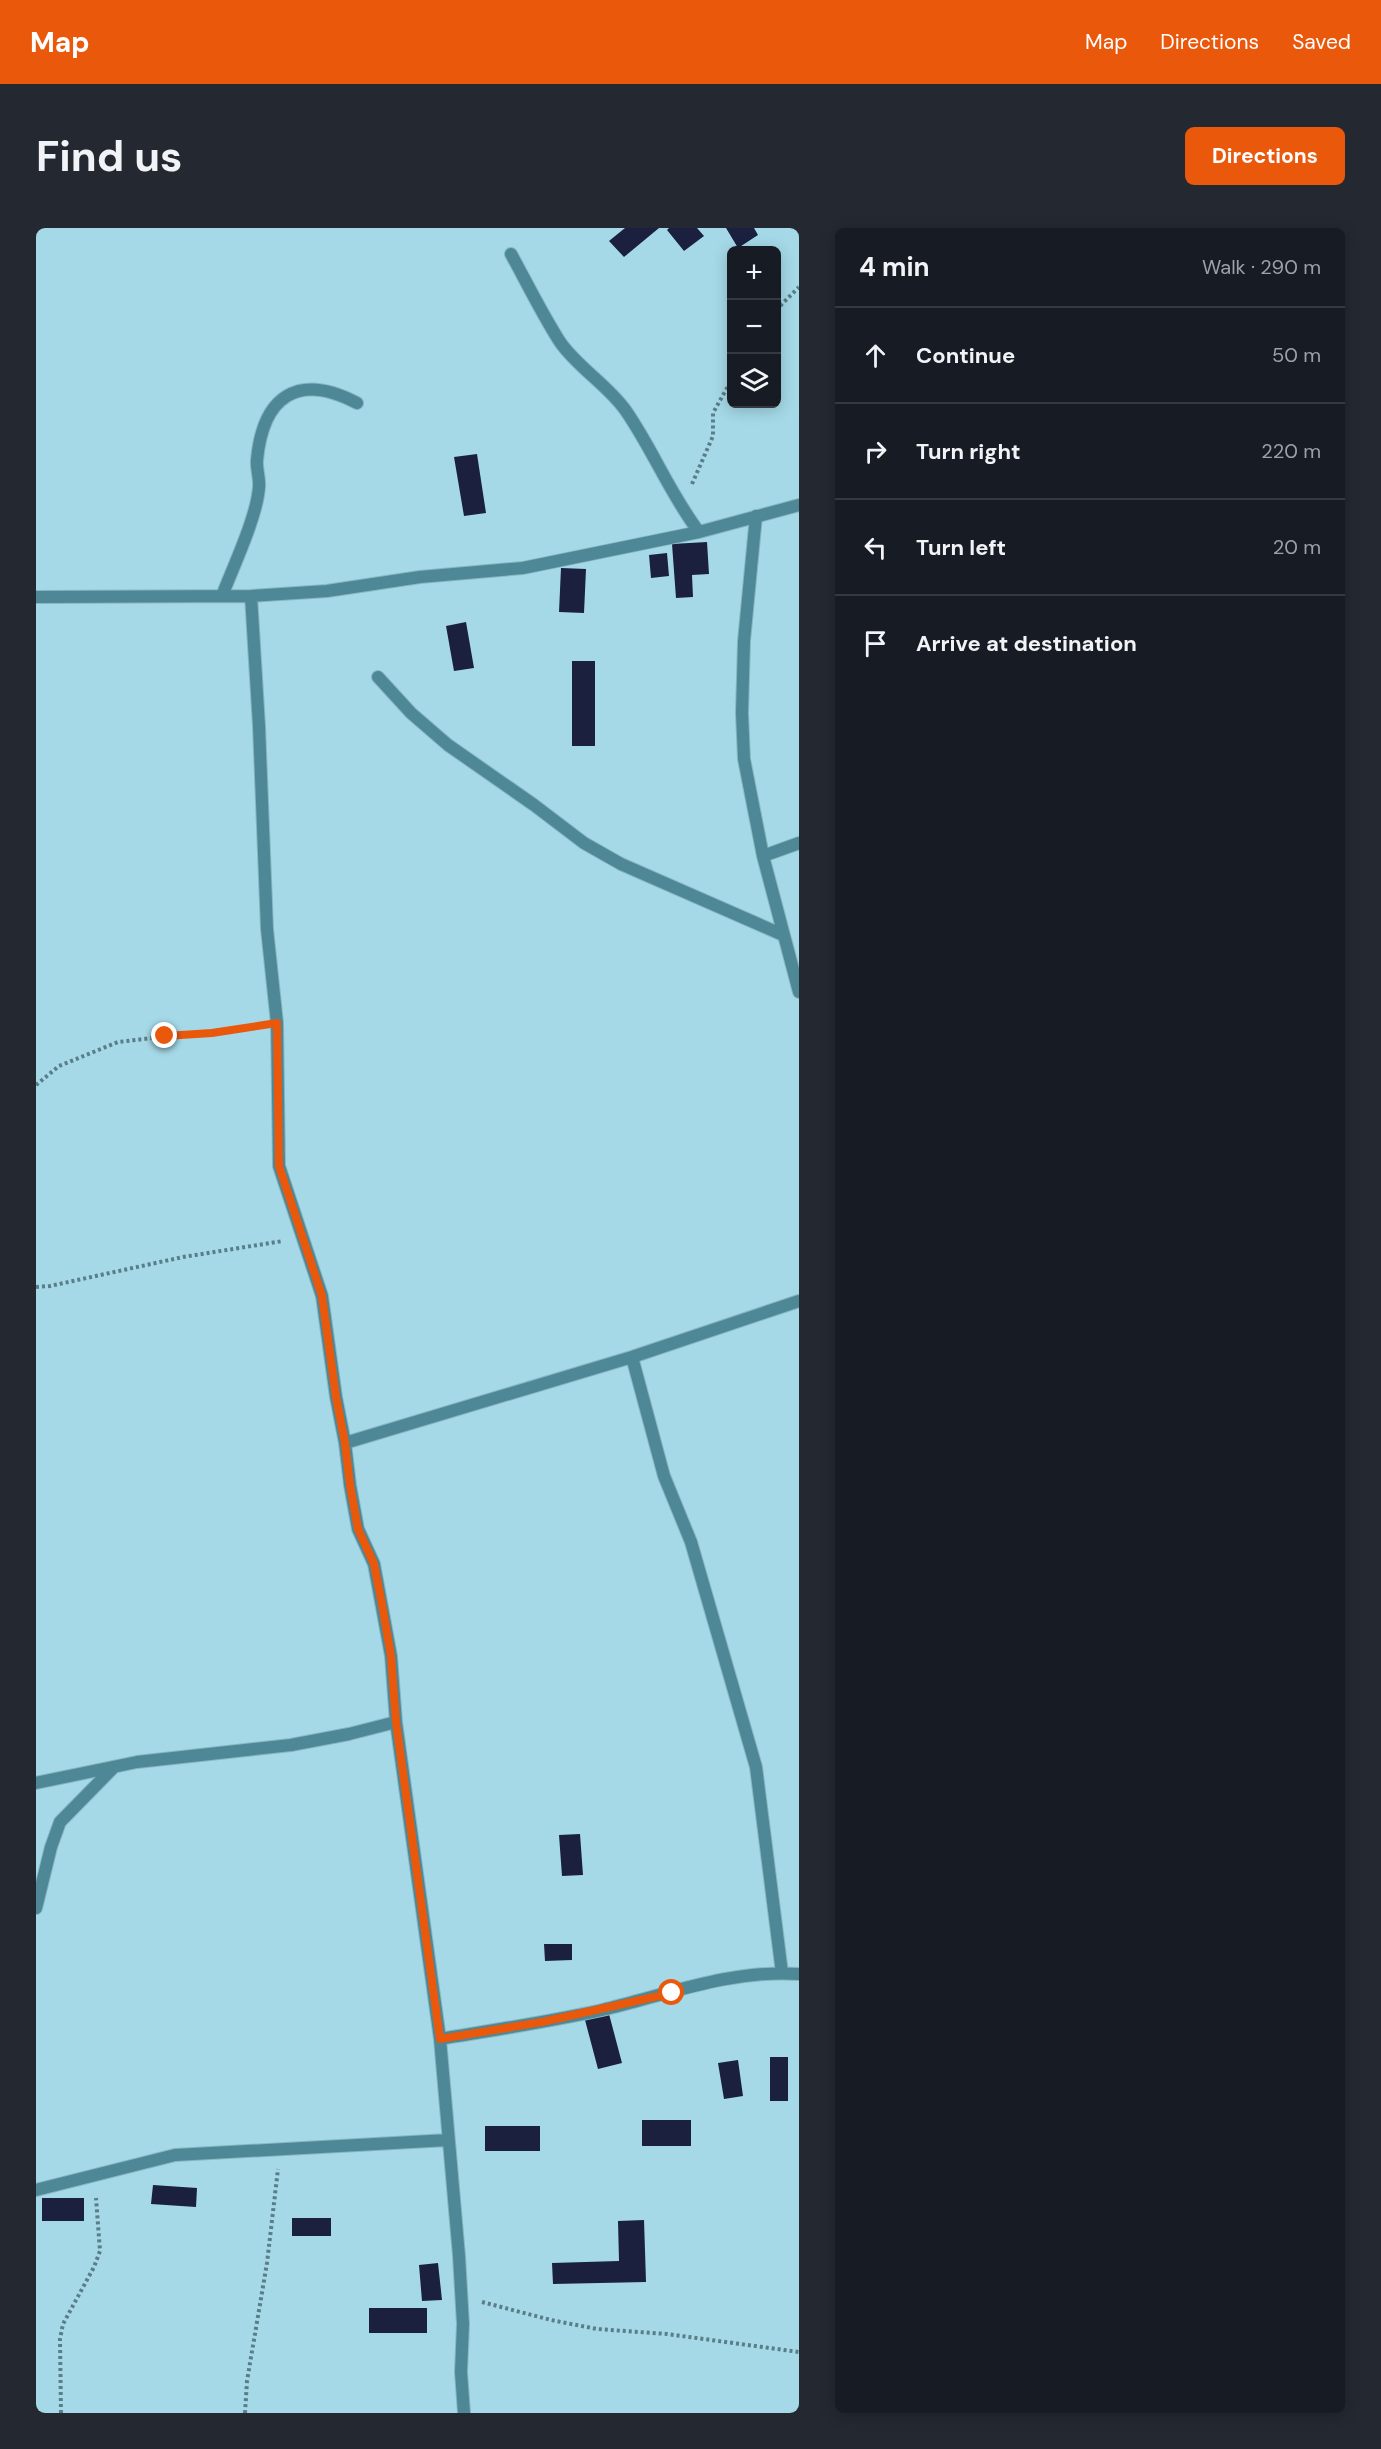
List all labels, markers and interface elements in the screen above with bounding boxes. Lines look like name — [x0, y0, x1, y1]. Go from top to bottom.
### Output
text: Map — [30, 24, 90, 61]
text: Map — [1085, 28, 1127, 56]
text: Directions — [1160, 28, 1259, 56]
text: Saved — [1292, 28, 1351, 56]
button: Directions — [1185, 127, 1345, 185]
text: Find us — [36, 129, 182, 184]
map controls — [727, 246, 781, 408]
button: + — [727, 246, 781, 300]
text: 4 min — [859, 250, 930, 284]
text: Walk · 290 m — [1202, 254, 1321, 280]
button: − — [727, 300, 781, 354]
icon: ahead — [859, 339, 892, 372]
text: Continue — [916, 341, 1015, 370]
text: 50 m — [1272, 342, 1321, 368]
button: layers — [727, 354, 781, 408]
icon: right — [859, 435, 892, 468]
text: Turn right — [916, 437, 1021, 466]
text: 220 m — [1261, 438, 1321, 464]
icon: left — [859, 531, 892, 564]
text: Turn left — [916, 533, 1006, 562]
text: 20 m — [1273, 534, 1321, 560]
icon: arrive — [859, 627, 892, 660]
text: Arrive at destination — [916, 629, 1137, 658]
route end — [151, 1022, 177, 1048]
route start — [658, 1979, 684, 2005]

